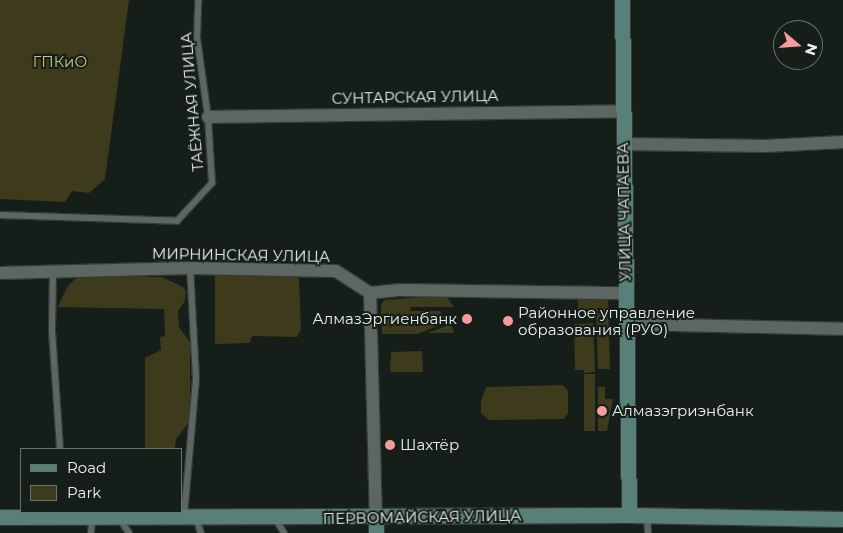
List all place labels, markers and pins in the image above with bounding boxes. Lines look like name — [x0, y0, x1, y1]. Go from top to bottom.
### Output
place label: Районное управление образования (РУО) — [518, 303, 695, 338]
place label: АлмазЭргиенбанк — [313, 310, 457, 328]
marker: АлмазЭргиенбанк — [461, 313, 473, 325]
marker: Районное управление образования (РУО) — [502, 315, 514, 327]
place label: Алмазэгриэнбанк — [612, 402, 754, 420]
marker: Алмазэгриэнбанк — [596, 405, 608, 417]
place label: Шахтёр — [400, 436, 459, 454]
marker: Шахтёр — [384, 439, 396, 451]

